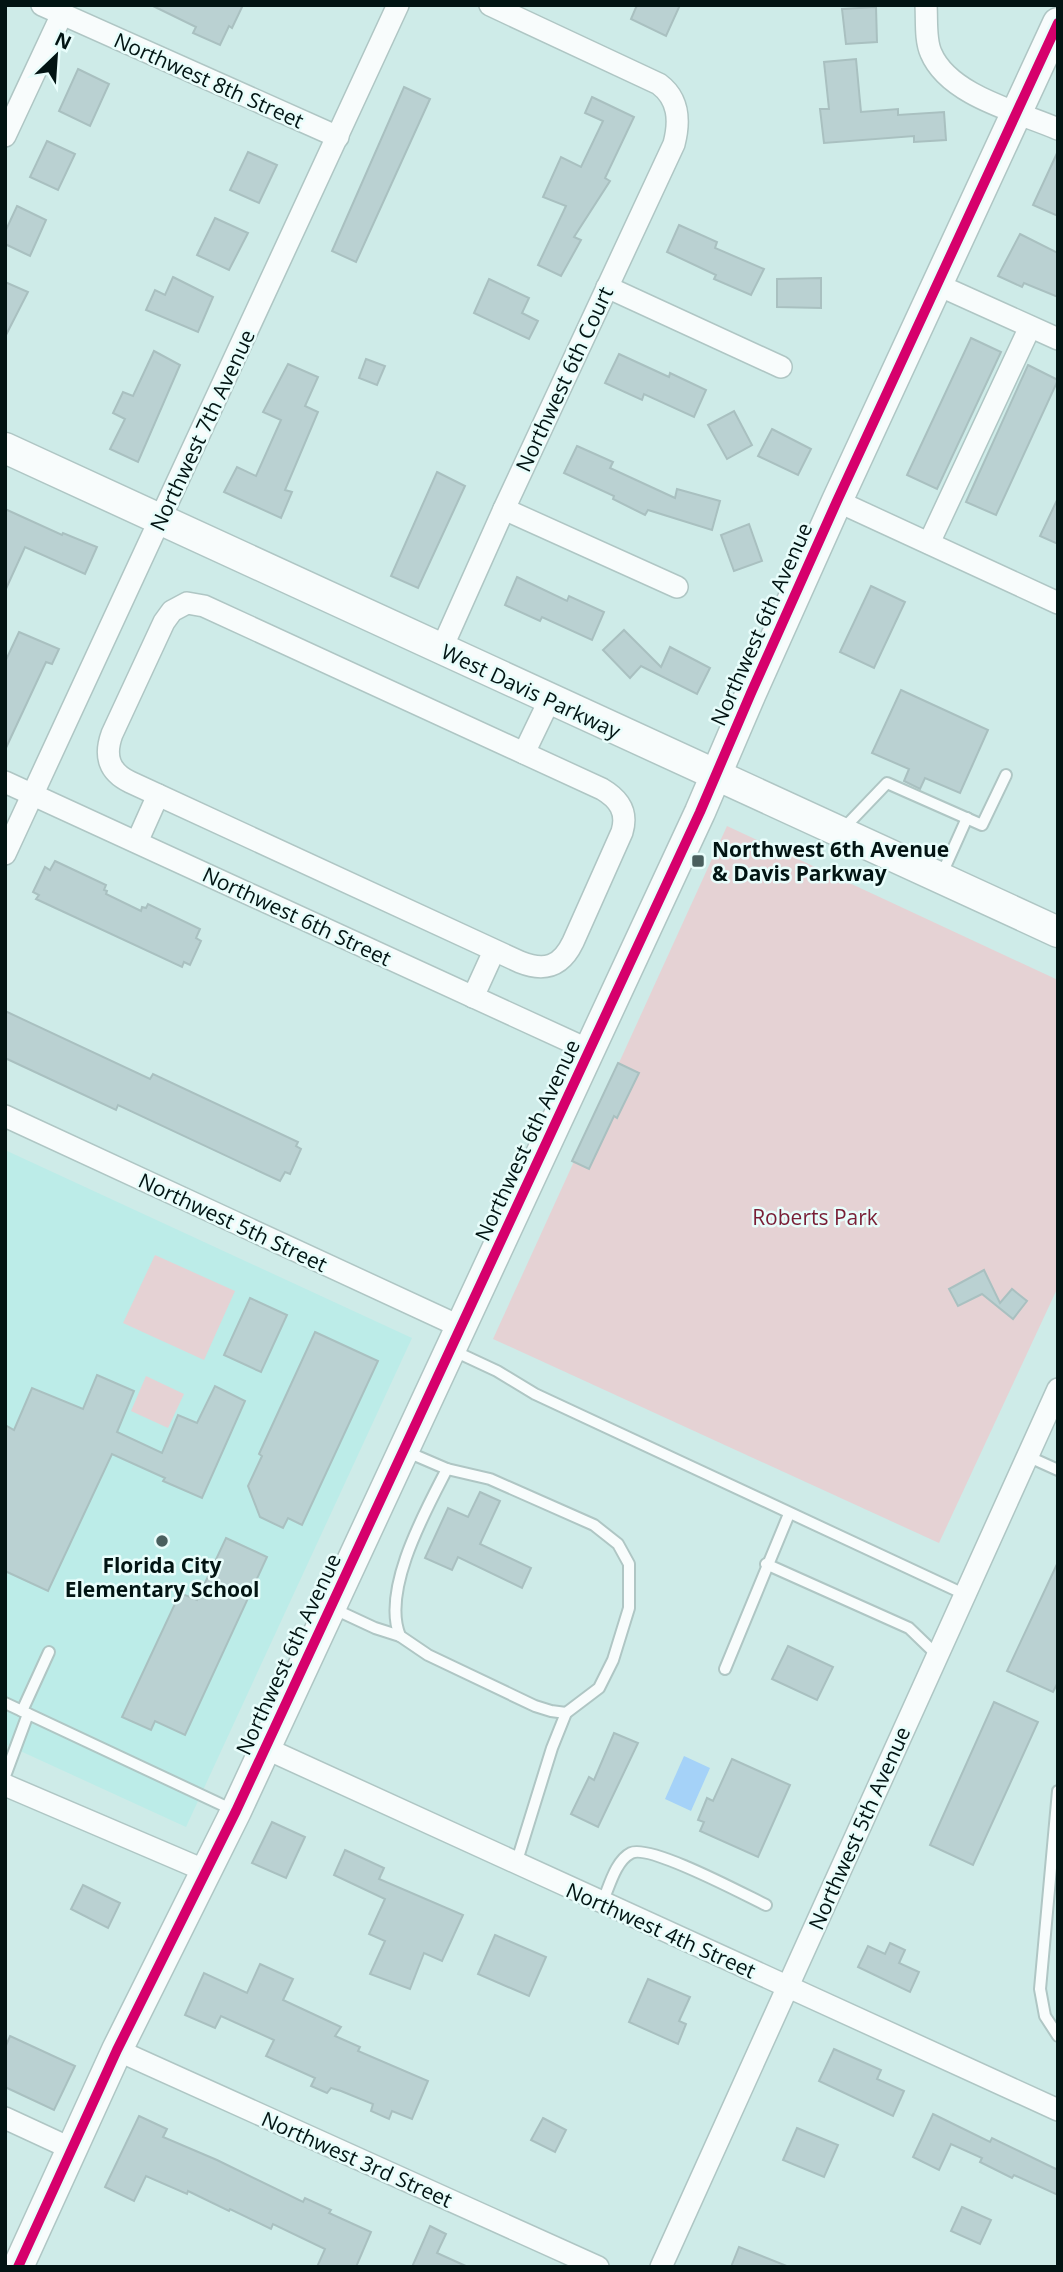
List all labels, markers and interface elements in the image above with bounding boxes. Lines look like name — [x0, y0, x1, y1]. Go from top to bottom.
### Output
north arrow — [21, 21, 91, 91]
text: N — [51, 26, 76, 56]
street label: Northwest 8th Street — [110, 26, 308, 134]
street label: Northwest 6th Court — [509, 282, 619, 476]
street label: Northwest 7th Avenue — [143, 325, 261, 535]
street label: Northwest 6th Avenue — [704, 518, 818, 730]
street label: West Davis Parkway — [437, 637, 626, 745]
place label: Northwest 6th Avenue & Davis Parkway — [712, 835, 949, 887]
marker: Northwest 6th Avenue & Davis Parkway — [690, 853, 706, 869]
street label: Northwest 6th Street — [198, 860, 396, 972]
street label: Northwest 6th Avenue — [468, 1035, 586, 1245]
street label: Northwest 5th Street — [134, 1166, 332, 1278]
park label: Roberts Park — [752, 1203, 878, 1231]
marker: Florida City Elementary School — [154, 1533, 170, 1549]
street label: Northwest 6th Avenue — [229, 1549, 347, 1759]
place label: Florida City Elementary School — [65, 1551, 259, 1603]
street label: Northwest 5th Avenue — [802, 1722, 916, 1934]
street label: Northwest 4th Street — [562, 1876, 760, 1984]
street label: Northwest 3rd Street — [257, 2104, 457, 2214]

